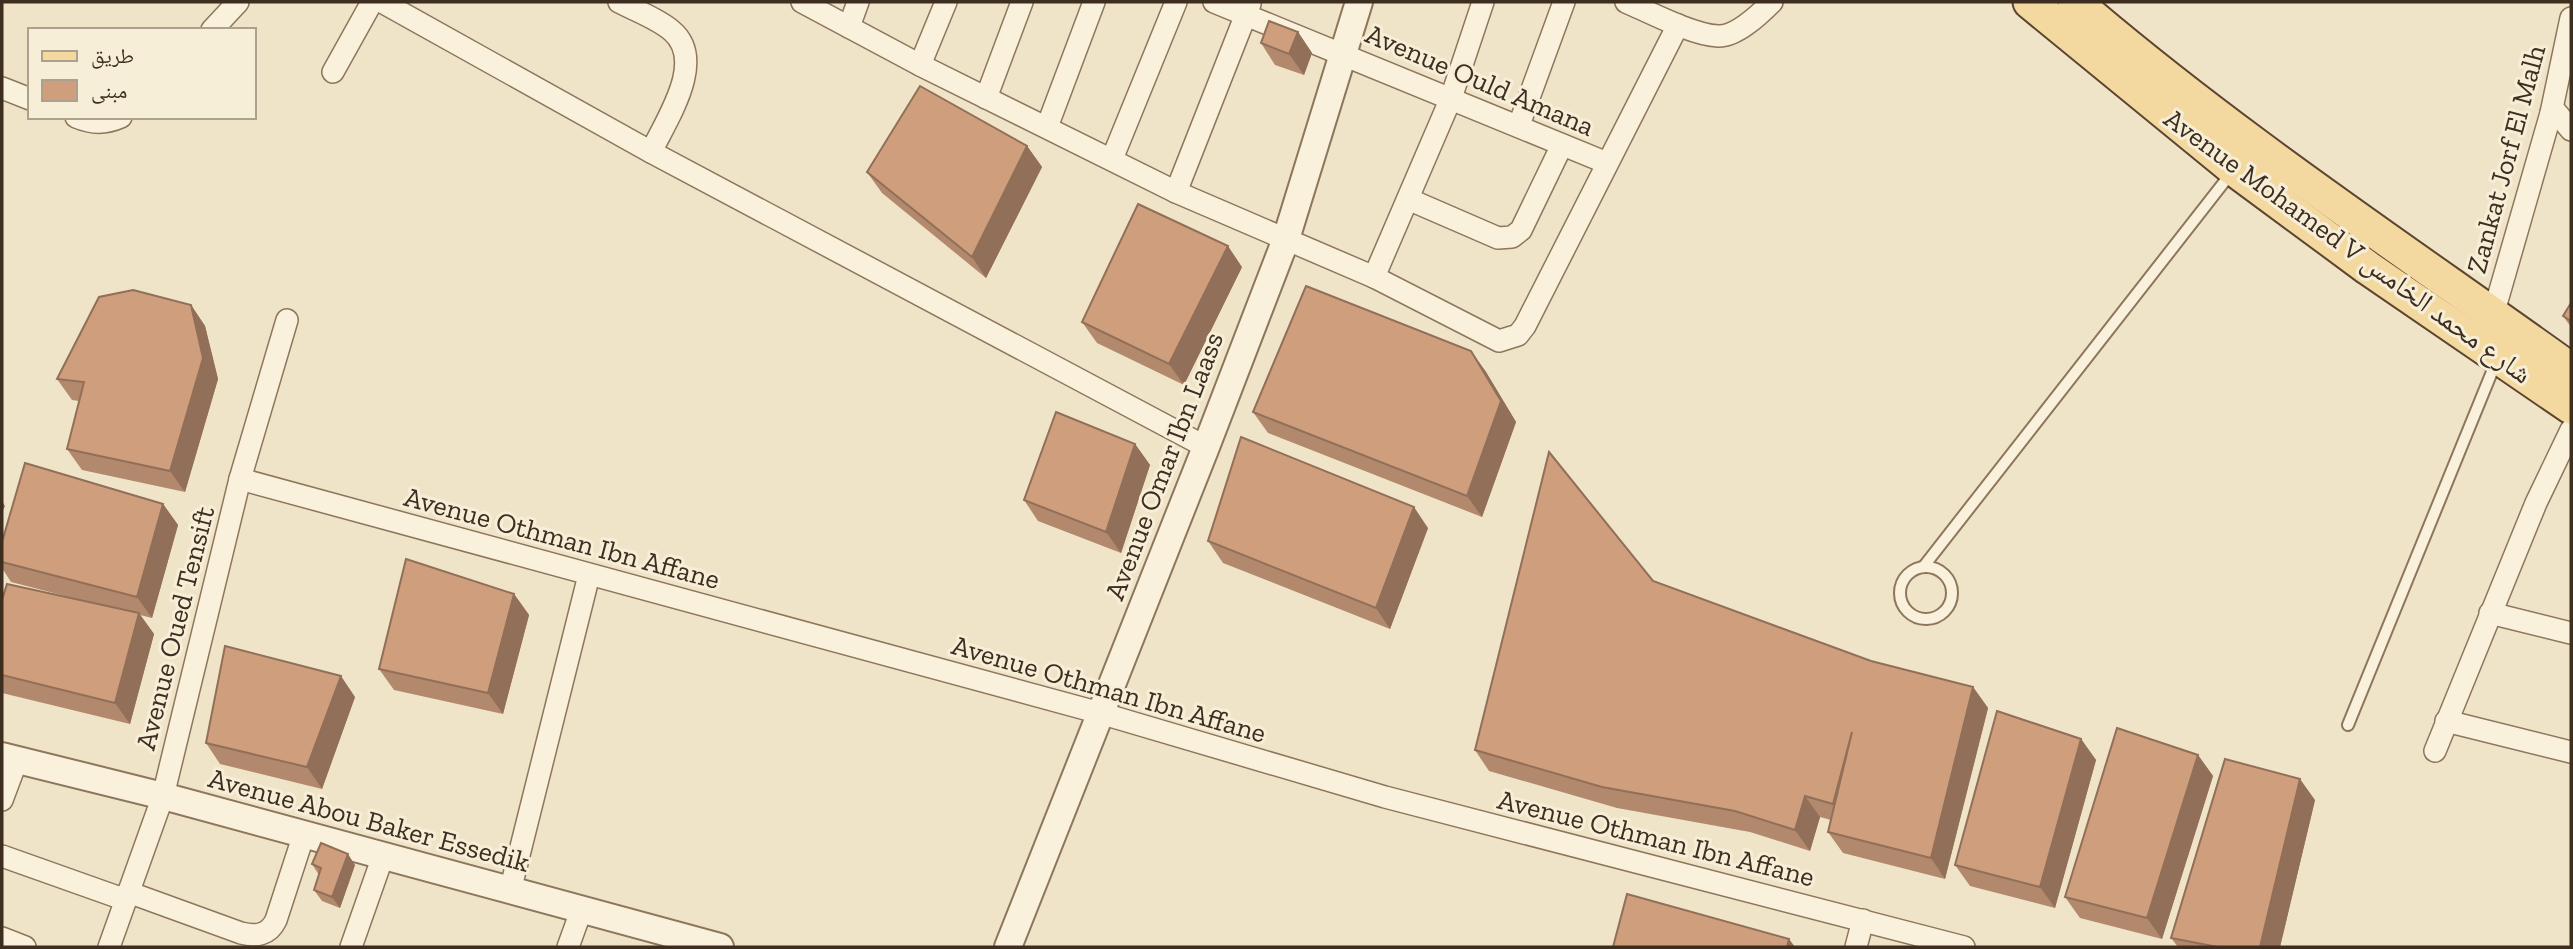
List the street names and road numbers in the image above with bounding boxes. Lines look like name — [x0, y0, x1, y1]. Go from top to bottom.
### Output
street label: Avenue Ould Amana — [1361, 17, 1600, 143]
street label: Zankat Jorf El Malh — [2460, 41, 2552, 277]
street label: Avenue Mohamed V شارع محمد الخامس — [2157, 102, 2538, 391]
street label: Avenue Omar Ibn Laass — [1098, 327, 1230, 605]
street label: Avenue Othman Ibn Affane — [401, 480, 723, 596]
street label: Avenue Oued Tensift — [129, 502, 221, 753]
street label: Avenue Othman Ibn Affane — [948, 628, 1270, 750]
street label: Avenue Abou Baker Essedik — [205, 761, 534, 879]
street label: Avenue Othman Ibn Affane — [1494, 783, 1818, 893]

